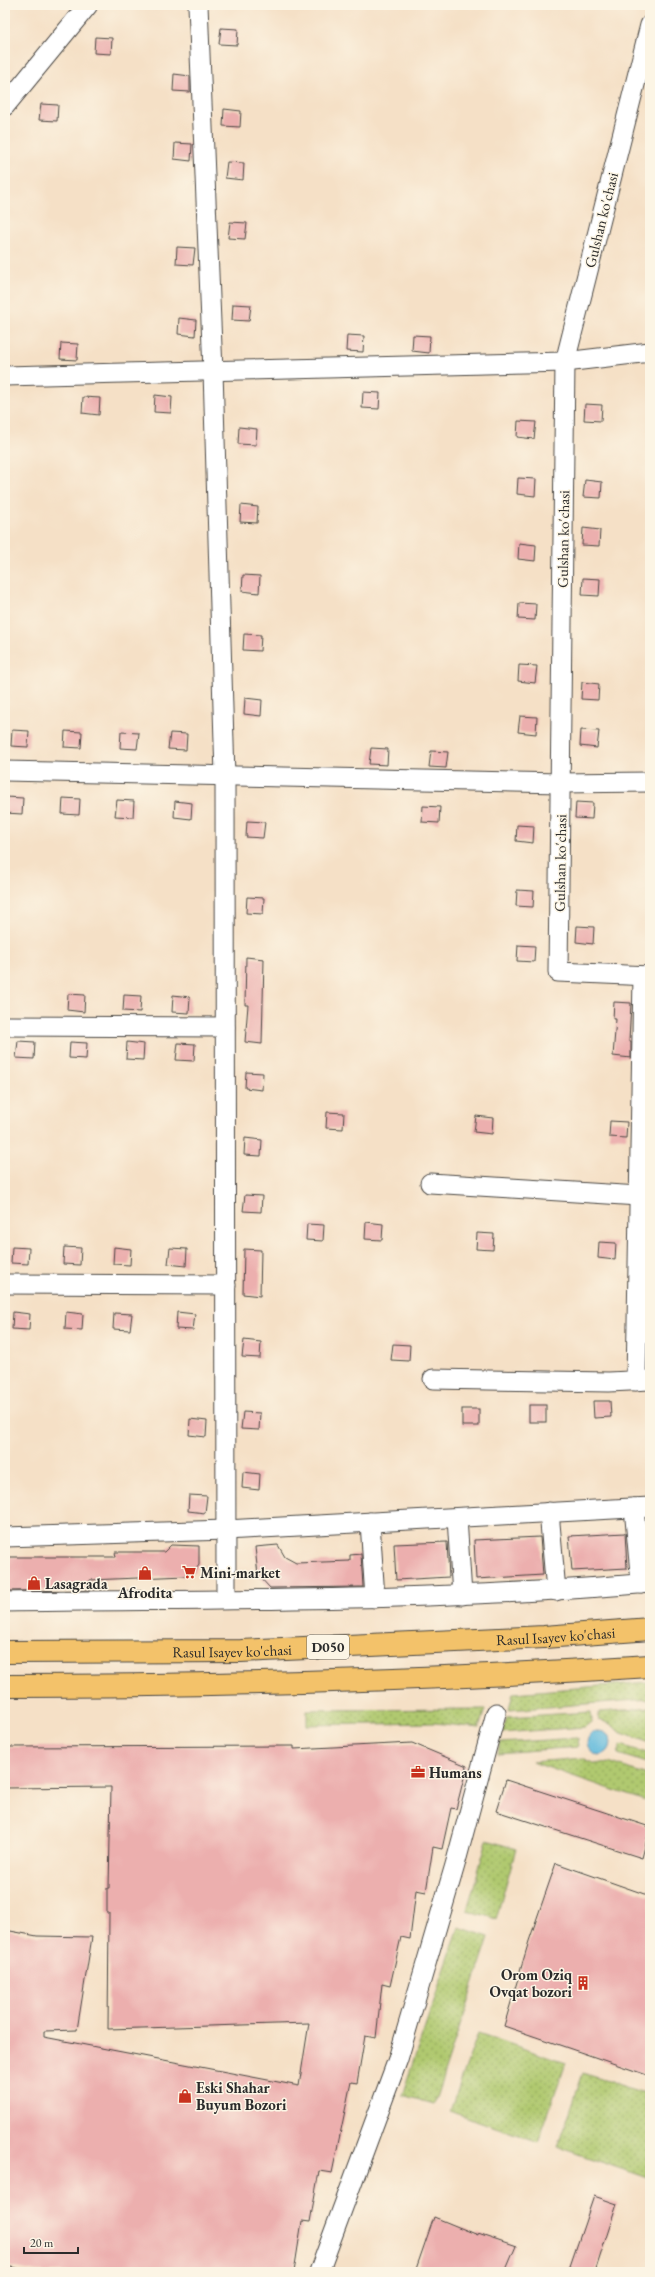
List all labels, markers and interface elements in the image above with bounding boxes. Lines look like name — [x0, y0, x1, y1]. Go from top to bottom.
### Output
street label: Gulshan ko'chasi — [580, 170, 622, 270]
street label: Gulshan ko'chasi — [553, 490, 573, 588]
street label: Gulshan ko'chasi — [550, 814, 570, 912]
place label: Mini-market — [200, 1563, 281, 1582]
supermarket icon: Mini-market — [181, 1564, 197, 1580]
shop icon: Afrodita — [137, 1565, 153, 1581]
place label: Lasagrada — [45, 1574, 108, 1593]
shop icon: Lasagrada — [26, 1575, 42, 1591]
place label: Afrodita — [117, 1583, 173, 1602]
street label: Rasul Isayev ko'chasi — [496, 1622, 616, 1649]
road number: D050 — [307, 1635, 349, 1659]
street label: Rasul Isayev ko'chasi — [172, 1639, 292, 1661]
place label: Humans — [429, 1763, 482, 1782]
office icon: Humans — [410, 1764, 426, 1780]
place label: Orom Oziq Ovqat bozori — [490, 1965, 573, 2001]
building icon: Orom Oziq Ovqat bozori — [575, 1975, 591, 1991]
place label: Eski Shahar Buyum Bozori — [196, 2078, 287, 2114]
shop icon: Eski Shahar Buyum Bozori — [177, 2088, 193, 2104]
scale bar — [24, 2229, 78, 2255]
text: 20 m — [30, 2235, 54, 2251]

